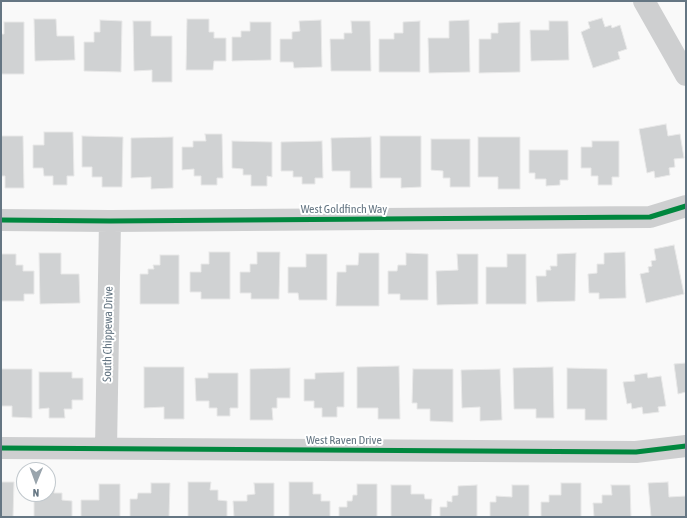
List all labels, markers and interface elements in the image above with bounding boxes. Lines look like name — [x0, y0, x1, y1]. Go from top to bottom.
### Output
street label: West Goldfinch Way — [301, 202, 387, 216]
street label: South Chippewa Drive — [100, 286, 116, 382]
street label: West Raven Drive — [306, 433, 382, 447]
north arrow — [16, 462, 56, 502]
text: N — [32, 487, 39, 499]

